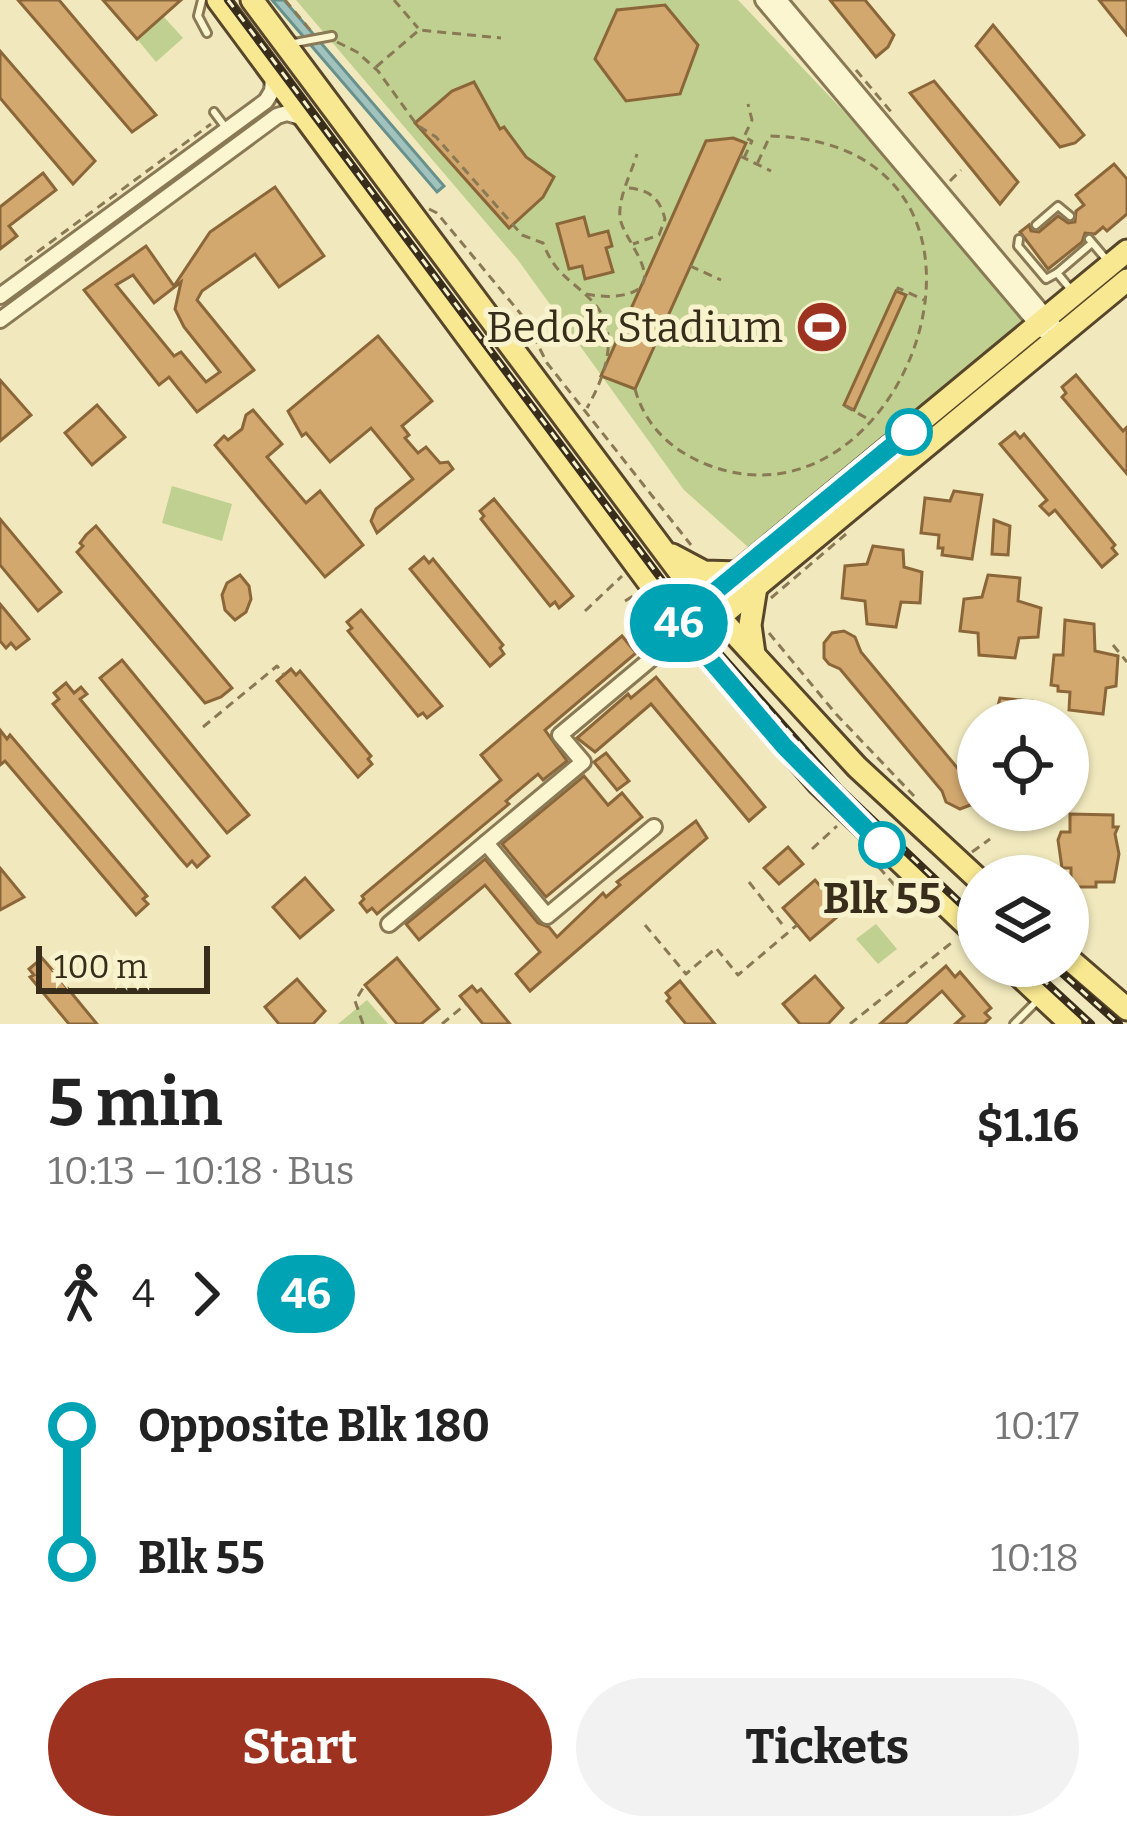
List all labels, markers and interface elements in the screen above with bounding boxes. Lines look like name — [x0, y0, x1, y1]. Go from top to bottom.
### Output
sports icon: Bedok Stadium — [794, 299, 850, 355]
place label: Bedok Stadium — [486, 303, 783, 353]
unlabelled marker — [887, 410, 931, 454]
line badge: 46 — [625, 584, 733, 662]
text: 46 — [654, 598, 704, 648]
map controls — [957, 699, 1089, 987]
button: locate — [957, 699, 1089, 831]
marker: Blk 55 — [860, 823, 904, 867]
button: layers — [957, 855, 1089, 987]
place label: Blk 55 — [823, 874, 941, 924]
scale bar — [36, 940, 210, 993]
text: 100 m — [54, 947, 148, 987]
text: 5 min — [48, 1063, 222, 1142]
text: $1.16 — [977, 1099, 1079, 1153]
text: 10:13 – 10:18 · Bus — [48, 1148, 354, 1194]
icon: walk — [48, 1261, 114, 1327]
icon: forward — [173, 1261, 239, 1327]
text: 46 — [281, 1269, 331, 1319]
text: 4 — [132, 1271, 155, 1317]
text: Opposite Blk 180 — [138, 1399, 490, 1453]
text: 10:17 — [995, 1403, 1079, 1449]
text: Blk 55 — [138, 1531, 265, 1585]
text: 10:18 — [991, 1535, 1079, 1581]
button: Start — [48, 1678, 552, 1816]
button: Tickets — [576, 1678, 1079, 1816]

